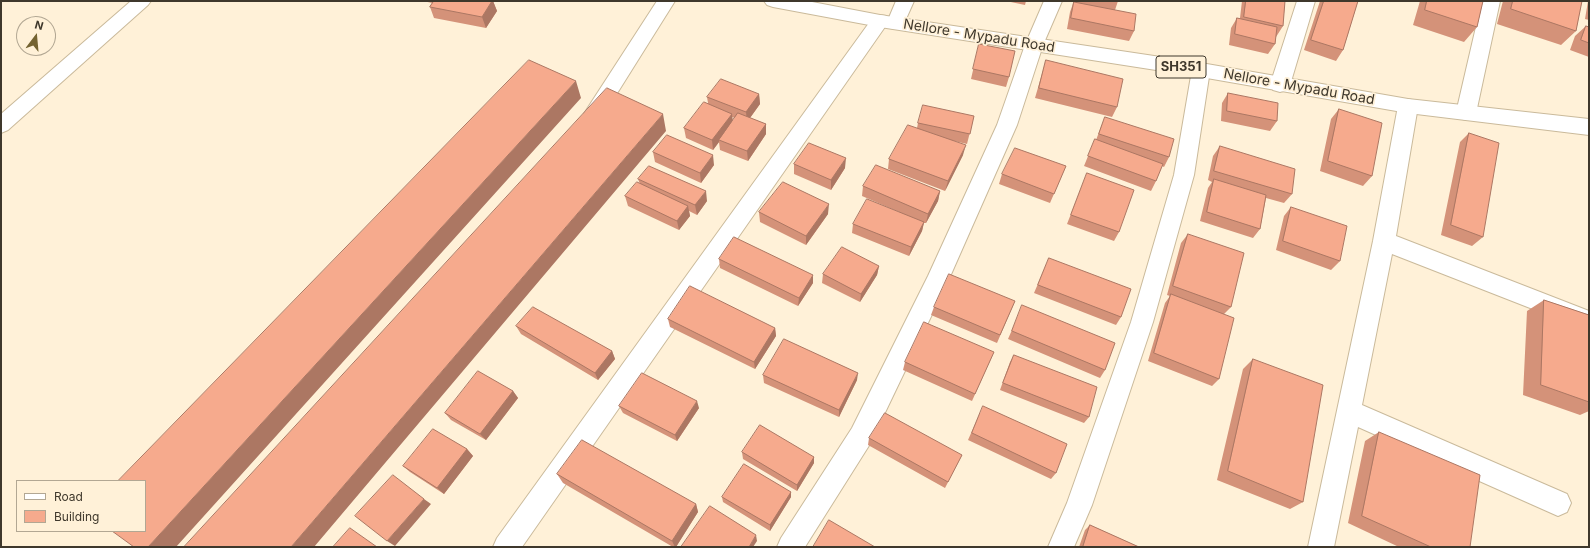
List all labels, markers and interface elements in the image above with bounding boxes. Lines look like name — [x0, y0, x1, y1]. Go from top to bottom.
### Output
north arrow — [16, 16, 56, 56]
street label: Nellore - Mypadu Road — [902, 16, 1056, 56]
text: N — [33, 18, 45, 33]
road number: SH351 — [1156, 56, 1206, 78]
street label: Nellore - Mypadu Road — [1222, 65, 1376, 109]
legend — [16, 480, 146, 532]
text: Road — [54, 489, 83, 504]
text: Building — [54, 509, 99, 524]

